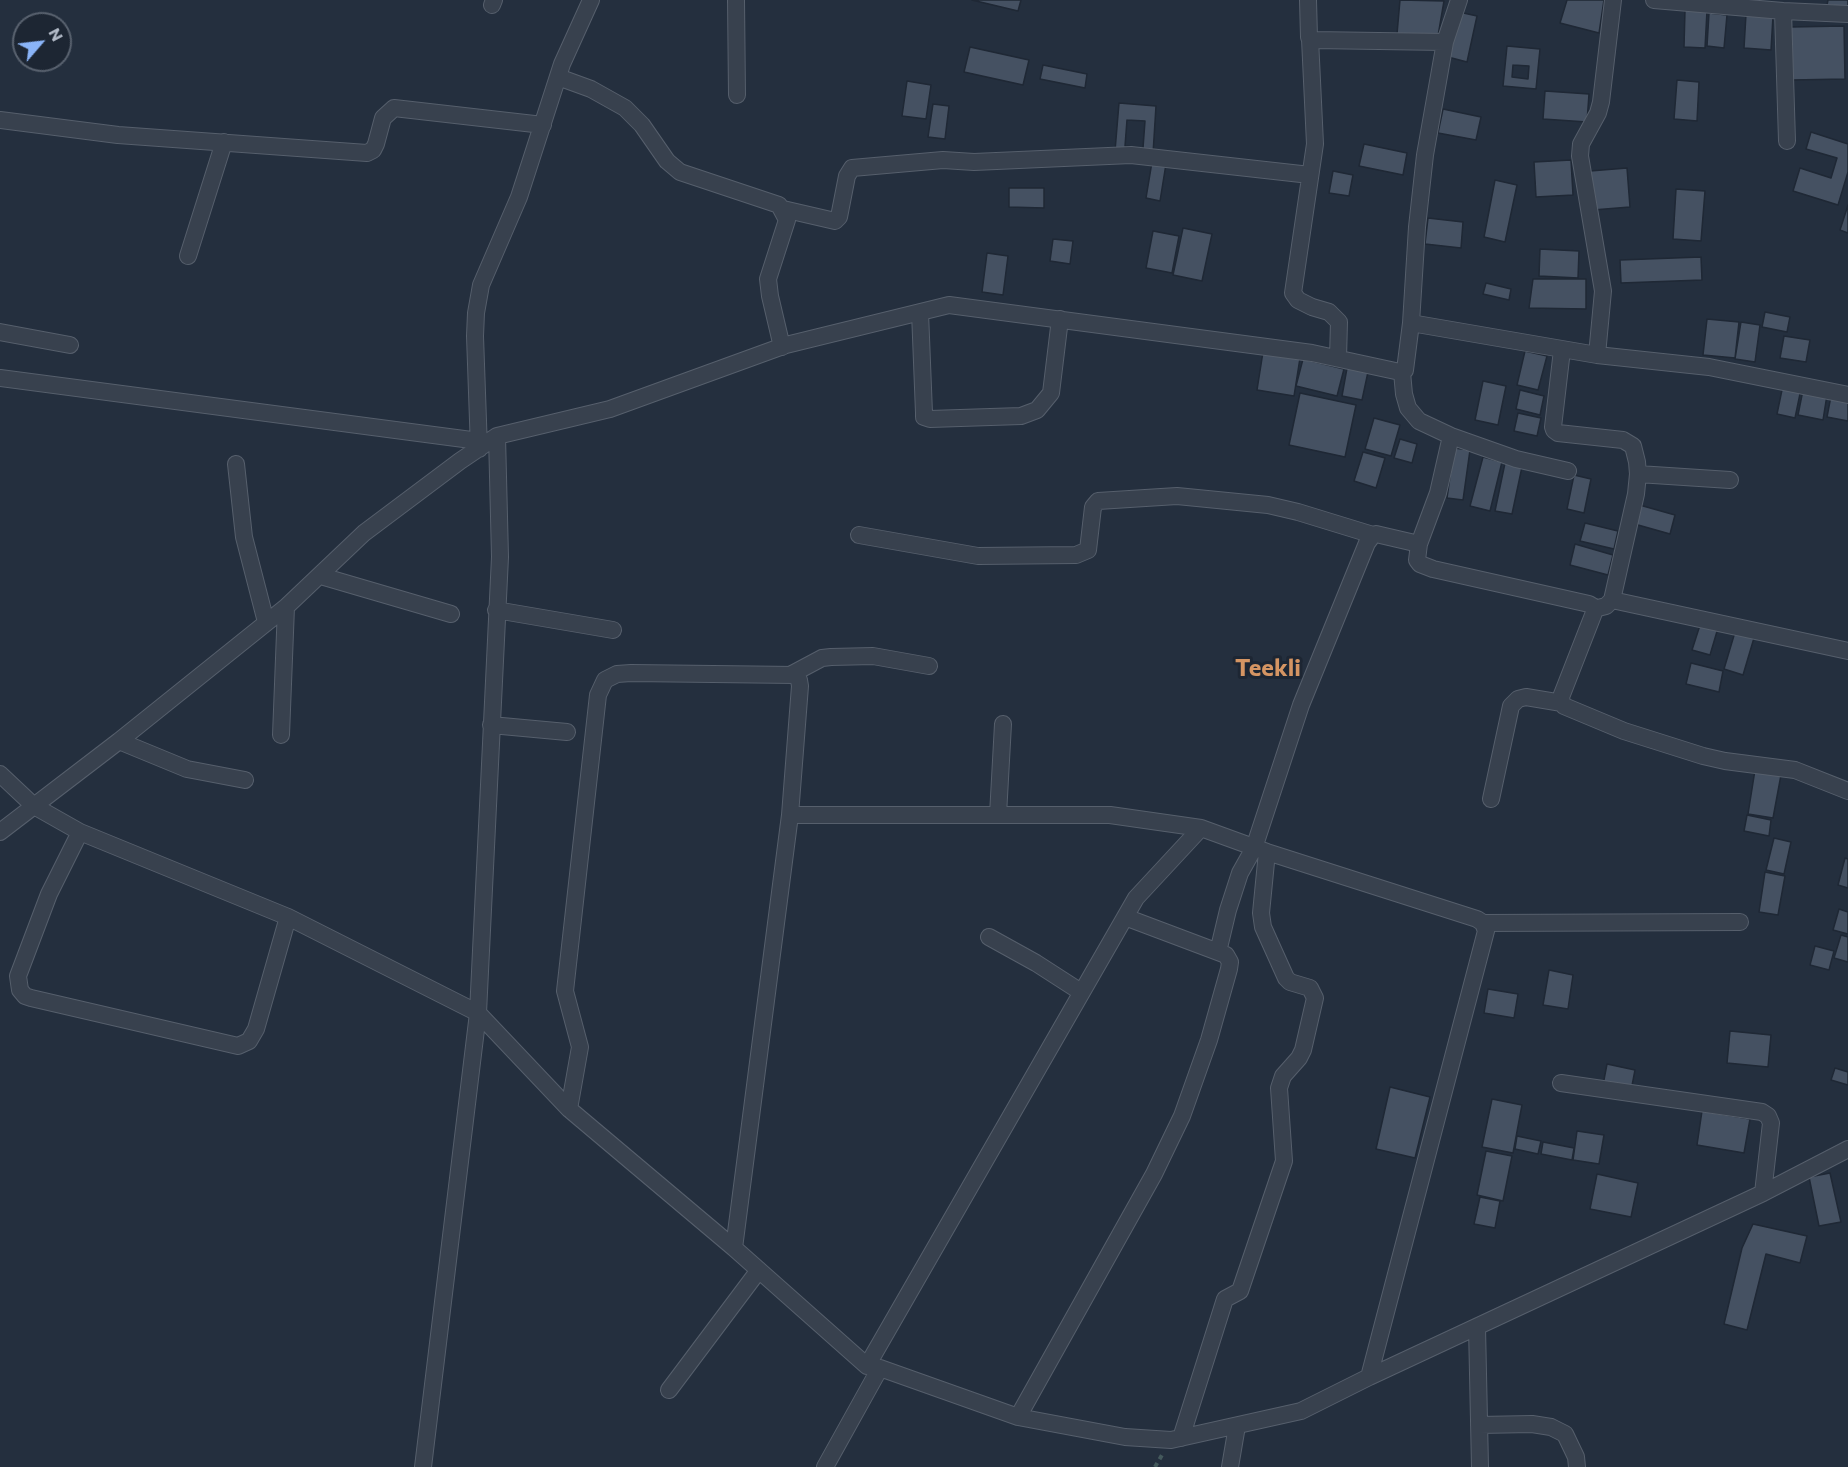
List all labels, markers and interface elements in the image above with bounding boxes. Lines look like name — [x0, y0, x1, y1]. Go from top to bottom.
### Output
north arrow — [12, 12, 72, 72]
text: N — [45, 24, 68, 44]
district label: Teekli — [1235, 654, 1301, 682]

